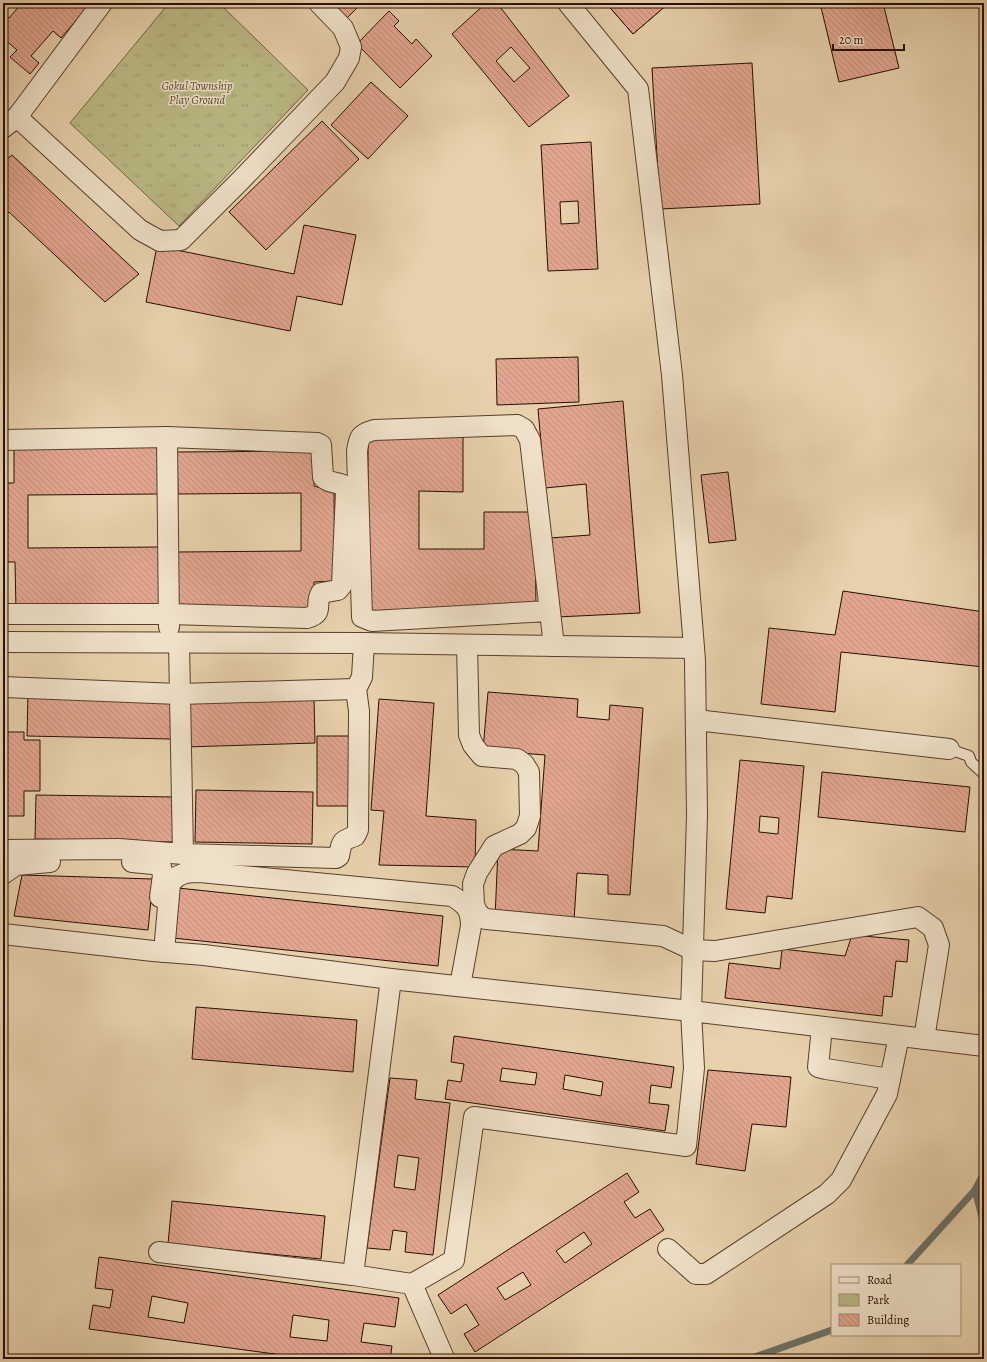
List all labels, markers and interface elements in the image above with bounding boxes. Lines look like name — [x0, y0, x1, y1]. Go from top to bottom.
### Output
scale bar — [833, 26, 904, 52]
text: 20 m — [839, 32, 863, 48]
park label: Gokul Township Play Ground — [161, 78, 233, 108]
legend — [831, 1264, 961, 1336]
text: Road — [867, 1272, 893, 1288]
text: Park — [867, 1292, 890, 1308]
text: Building — [867, 1312, 909, 1328]

